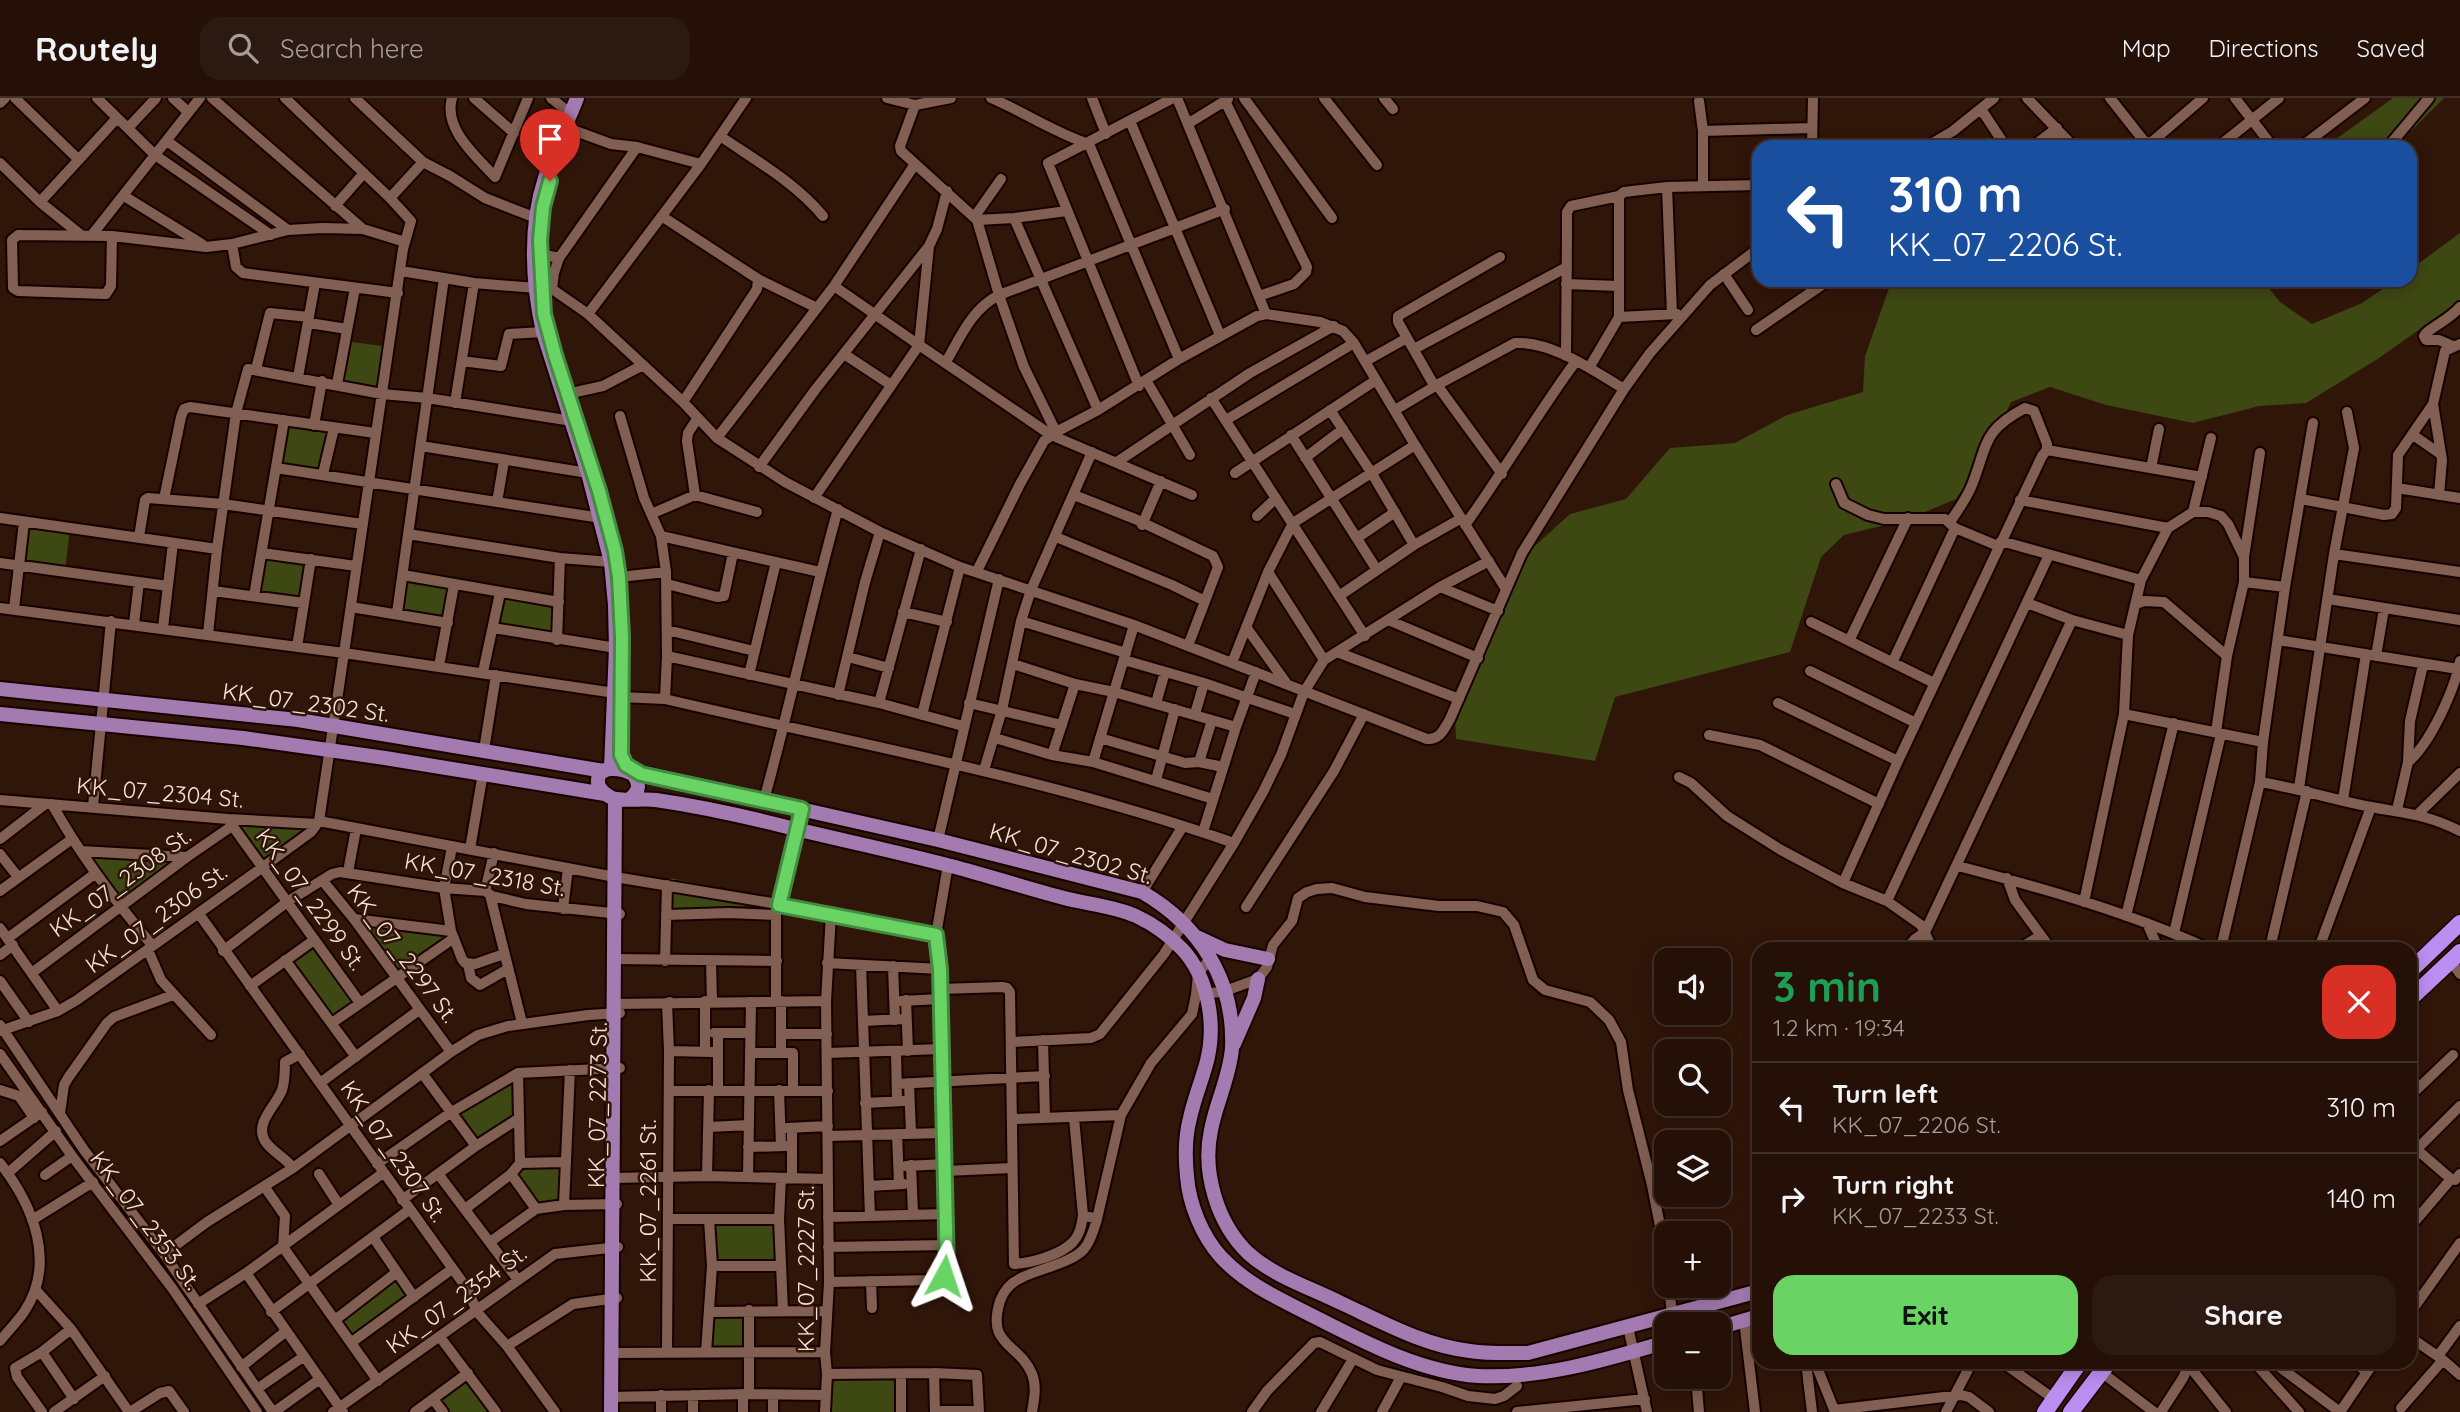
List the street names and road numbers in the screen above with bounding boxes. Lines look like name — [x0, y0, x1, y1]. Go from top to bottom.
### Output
street label: KK_07_2302 St. — [221, 676, 391, 728]
street label: KK_07_2304 St. — [75, 770, 245, 814]
street label: KK_07_2302 St. — [986, 816, 1156, 890]
street label: KK_07_2308 St. — [44, 821, 196, 943]
street label: KK_07_2299 St. — [250, 822, 372, 976]
street label: KK_07_2318 St. — [402, 846, 568, 902]
street label: KK_07_2306 St. — [80, 857, 232, 979]
street label: KK_07_2297 St. — [341, 878, 465, 1028]
street label: KK_07_2273 St. — [581, 1022, 613, 1188]
street label: KK_07_2307 St. — [334, 1075, 454, 1227]
street label: KK_07_2261 St. — [633, 1119, 662, 1283]
street label: KK_07_2353 St. — [84, 1145, 208, 1295]
street label: KK_07_2227 St. — [791, 1186, 820, 1352]
street label: KK_07_2354 St. — [380, 1238, 532, 1360]

